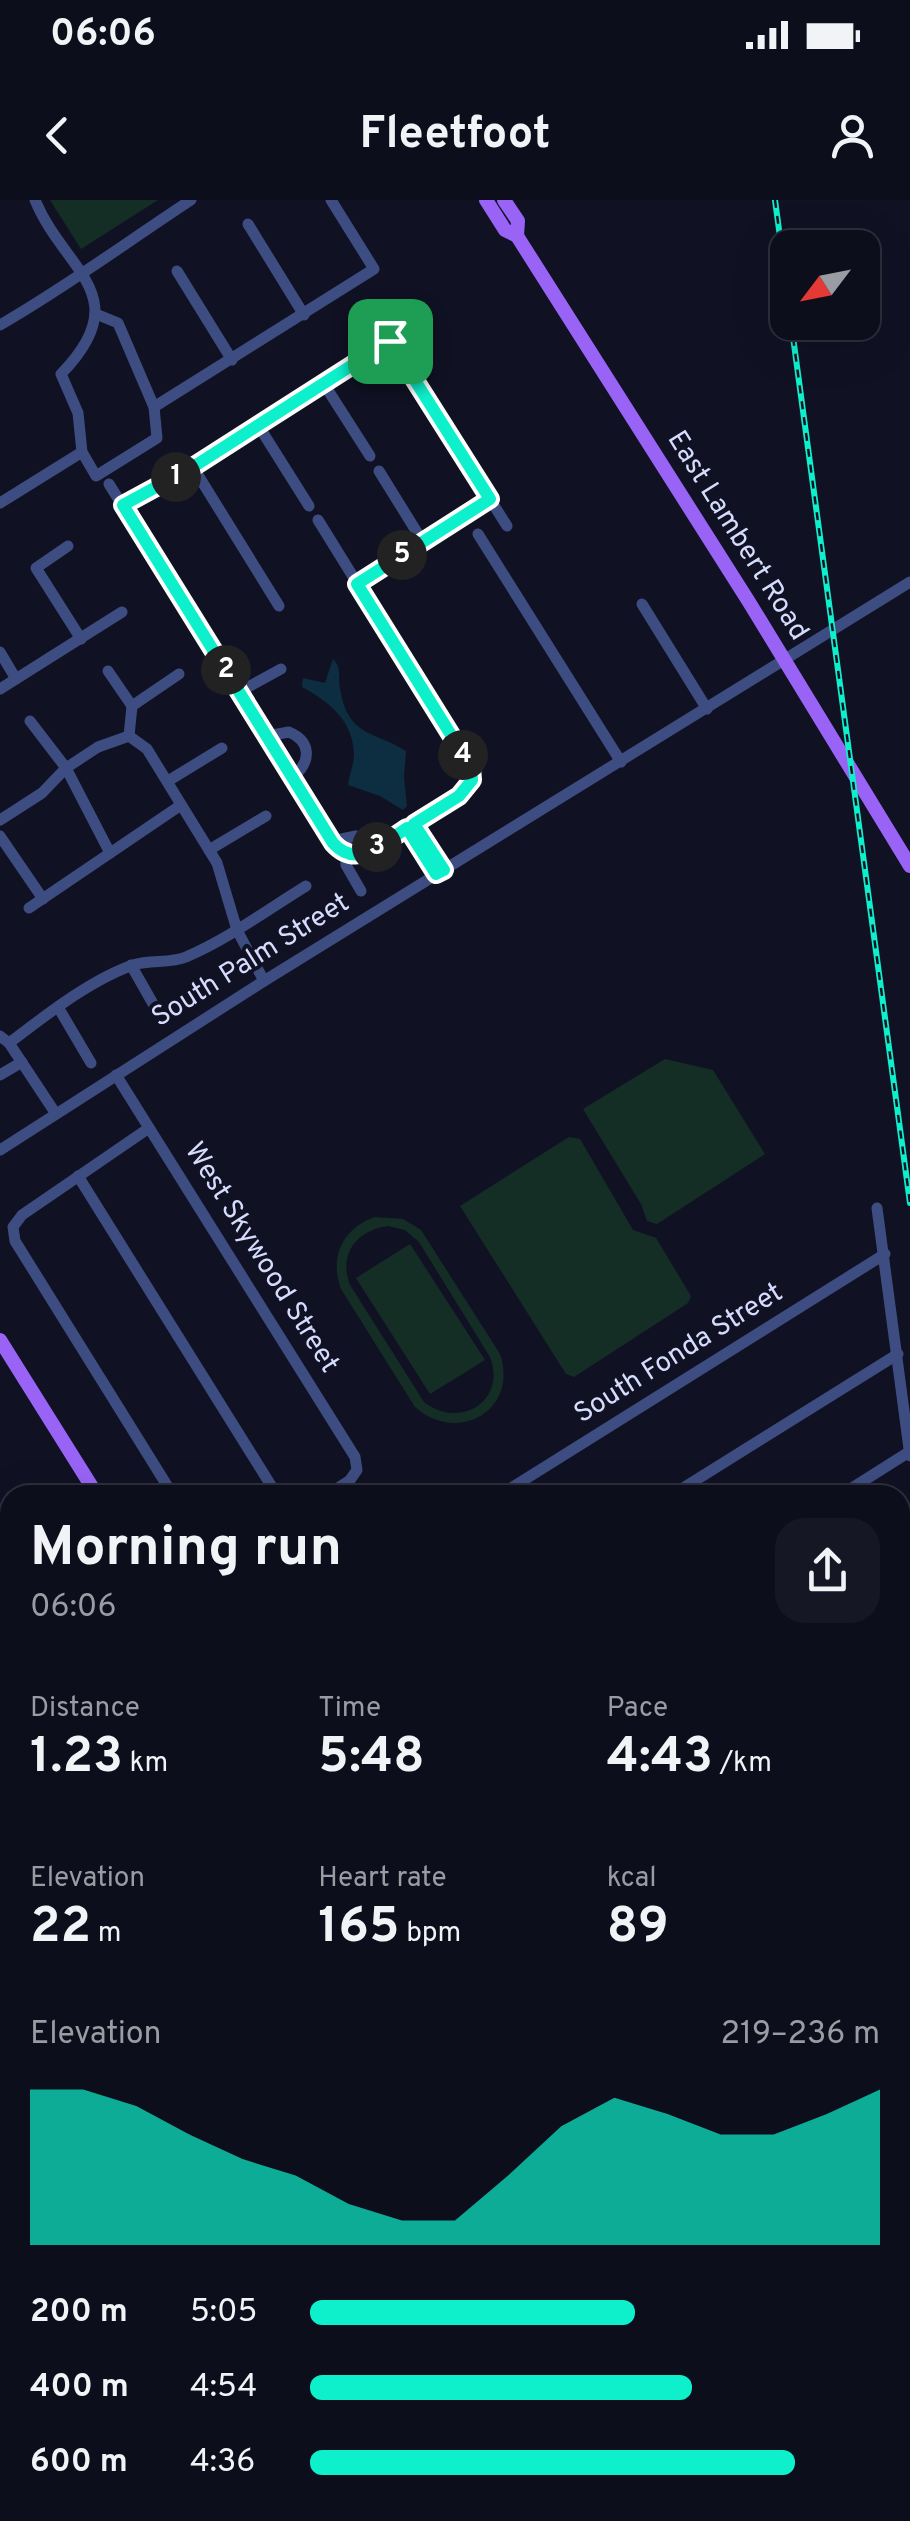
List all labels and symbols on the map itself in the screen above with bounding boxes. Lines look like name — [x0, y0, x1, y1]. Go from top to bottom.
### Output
north arrow — [770, 230, 880, 340]
pin — [348, 299, 433, 384]
street label: East Lambert Road — [658, 424, 816, 648]
pin: 1 — [151, 452, 201, 502]
pin: 5 — [377, 530, 427, 580]
pin: 2 — [201, 645, 251, 695]
pin: 4 — [438, 730, 488, 780]
pin: 3 — [352, 822, 402, 872]
street label: South Palm Street — [145, 886, 357, 1036]
street label: West Skywood Street — [176, 1136, 346, 1380]
street label: South Fonda Street — [568, 1275, 790, 1433]

